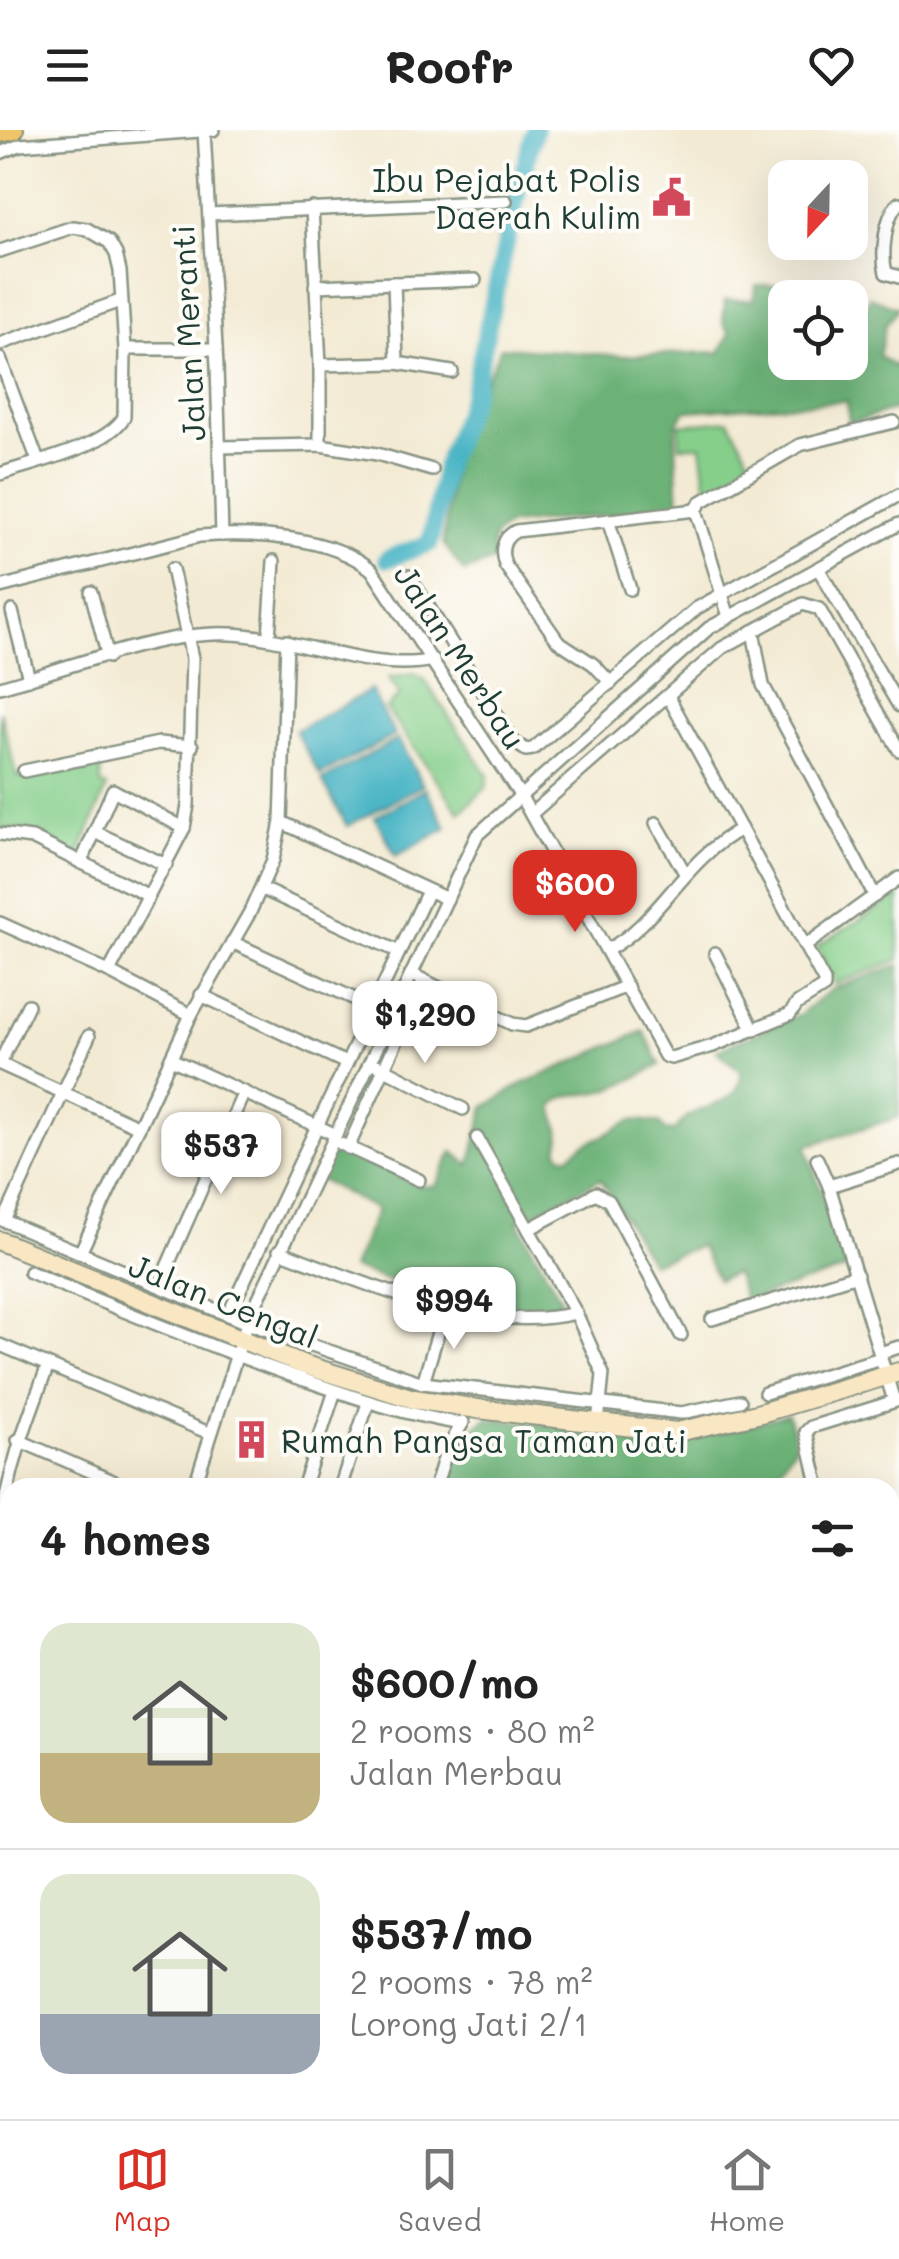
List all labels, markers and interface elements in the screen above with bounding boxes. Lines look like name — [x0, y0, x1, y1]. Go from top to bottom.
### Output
text: Roofr — [385, 36, 514, 94]
icon: menu — [40, 38, 95, 93]
icon: heart — [804, 38, 859, 93]
place label: Ibu Pejabat Polis Daerah Kulim — [372, 158, 641, 237]
north arrow — [768, 160, 868, 260]
map controls — [768, 160, 868, 380]
public building icon: Ibu Pejabat Polis Daerah Kulim — [650, 176, 692, 218]
street label: Jalan Meranti — [160, 224, 214, 442]
button: locate — [768, 280, 868, 380]
street label: Jalan Merbau — [385, 555, 537, 757]
pin: $600 — [516, 850, 634, 935]
text: $600 — [535, 861, 615, 903]
pin: $1,290 — [344, 981, 506, 1066]
text: $1,290 — [374, 992, 476, 1034]
pin: $537 — [162, 1112, 280, 1197]
text: $537 — [183, 1123, 259, 1165]
street label: Jalan Cengal — [123, 1243, 325, 1357]
pin: $994 — [395, 1267, 513, 1352]
text: $994 — [415, 1278, 493, 1320]
building icon: Rumah Pangsa Taman Jati — [230, 1419, 272, 1461]
place label: Rumah Pangsa Taman Jati — [281, 1419, 687, 1461]
text: 4 homes — [40, 1511, 211, 1566]
icon: filters — [805, 1511, 860, 1566]
text: $600/mo — [350, 1654, 539, 1709]
icon: home — [120, 1663, 240, 1783]
text: 2 rooms · 80 m² — [350, 1709, 595, 1751]
text: Jalan Merbau — [350, 1751, 563, 1793]
text: $537/mo — [350, 1905, 532, 1960]
icon: home — [120, 1914, 240, 2034]
text: 2 rooms · 78 m² — [350, 1960, 593, 2002]
text: Lorong Jati 2/1 — [350, 2002, 588, 2044]
tab: Map — [114, 2142, 171, 2238]
tab: Saved — [398, 2142, 481, 2238]
tab: Home — [709, 2142, 785, 2238]

